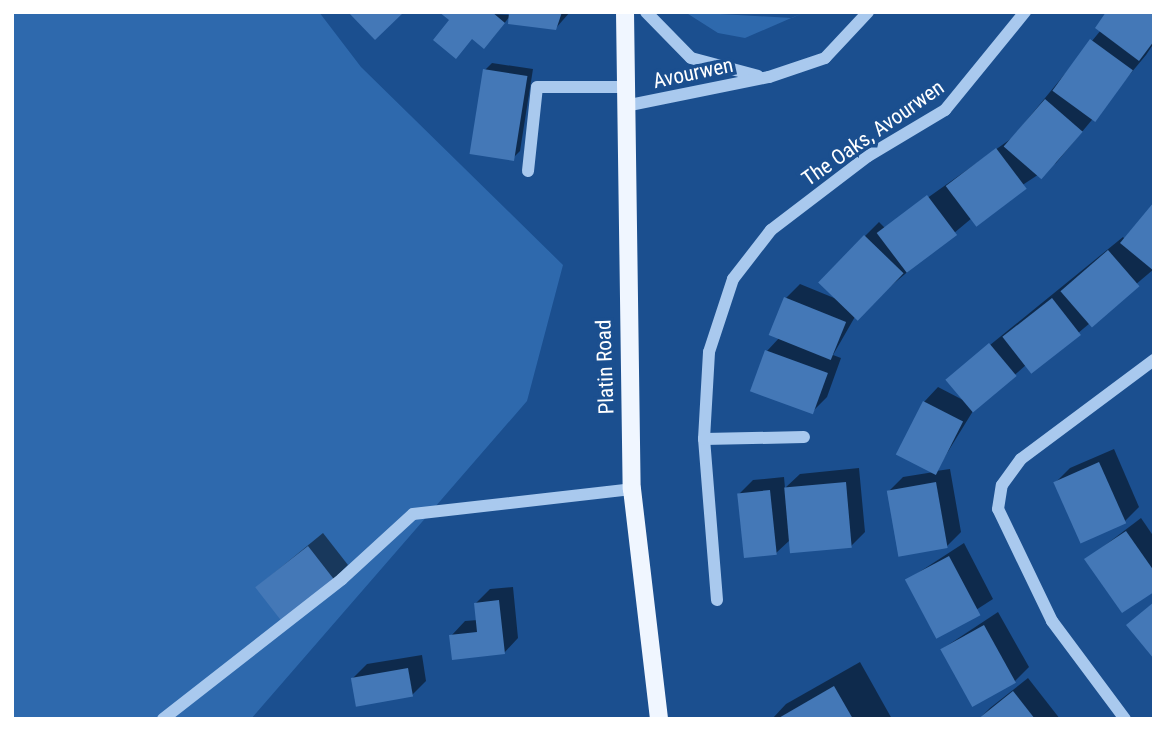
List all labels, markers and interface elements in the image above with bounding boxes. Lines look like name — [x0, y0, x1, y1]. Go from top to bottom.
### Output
street label: Avourwen — [651, 52, 735, 94]
street label: The Oaks, Avourwen — [797, 75, 949, 191]
street label: Platin Road — [591, 319, 619, 415]

